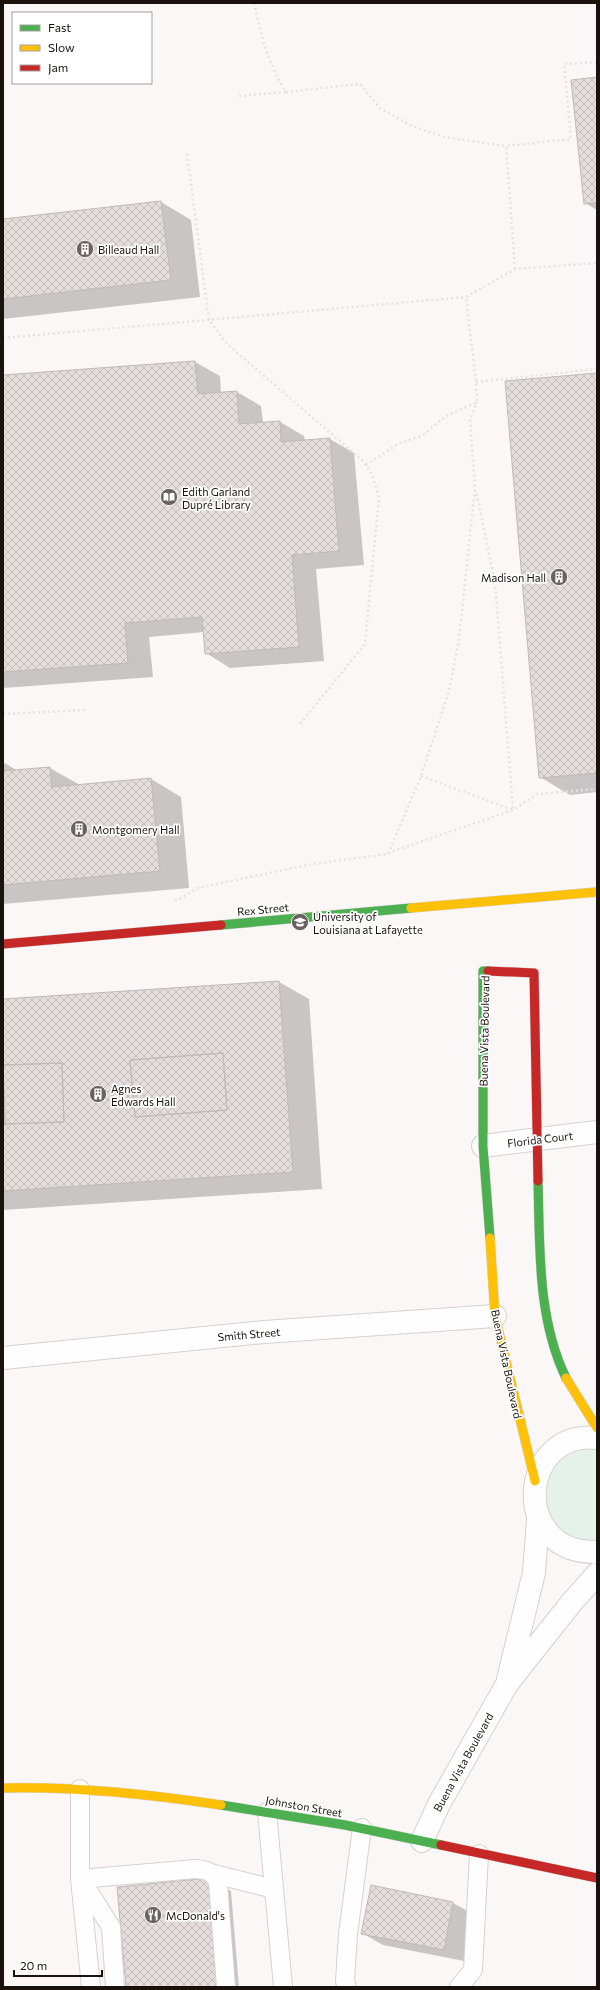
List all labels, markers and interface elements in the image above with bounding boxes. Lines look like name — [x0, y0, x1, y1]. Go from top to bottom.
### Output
legend — [12, 12, 152, 84]
text: Fast — [48, 20, 71, 34]
text: Slow — [48, 40, 75, 54]
text: Jam — [48, 60, 68, 75]
building icon: Billeaud Hall — [75, 239, 95, 259]
place label: Billeaud Hall — [98, 243, 159, 256]
place label: Edith Garland Dupré Library — [182, 485, 251, 511]
library icon: Edith Garland Dupré Library — [159, 487, 179, 507]
building icon: Madison Hall — [549, 567, 569, 587]
place label: Madison Hall — [481, 571, 546, 584]
building icon: Montgomery Hall — [69, 819, 89, 839]
place label: Montgomery Hall — [92, 823, 180, 836]
street label: Rex Street — [237, 900, 290, 918]
place label: University of Louisiana at Lafayette — [313, 910, 423, 936]
school or university icon: University of Louisiana at Lafayette — [290, 912, 310, 932]
street label: Buena Vista Boulevard — [477, 975, 491, 1087]
place label: Agnes Edwards Hall — [111, 1082, 176, 1108]
building icon: Agnes Edwards Hall — [88, 1084, 108, 1104]
street label: Florida Court — [506, 1128, 574, 1149]
street label: Buena Vista Boulevard — [489, 1308, 525, 1420]
street label: Smith Street — [217, 1325, 281, 1343]
street label: Buena Vista Boulevard — [430, 1710, 496, 1814]
street label: Johnston Street — [264, 1793, 344, 1820]
restaurant icon: McDonald's — [143, 1905, 163, 1925]
place label: McDonald's — [166, 1909, 225, 1922]
scale bar — [14, 1952, 102, 1978]
text: 20 m — [20, 1958, 47, 1972]

